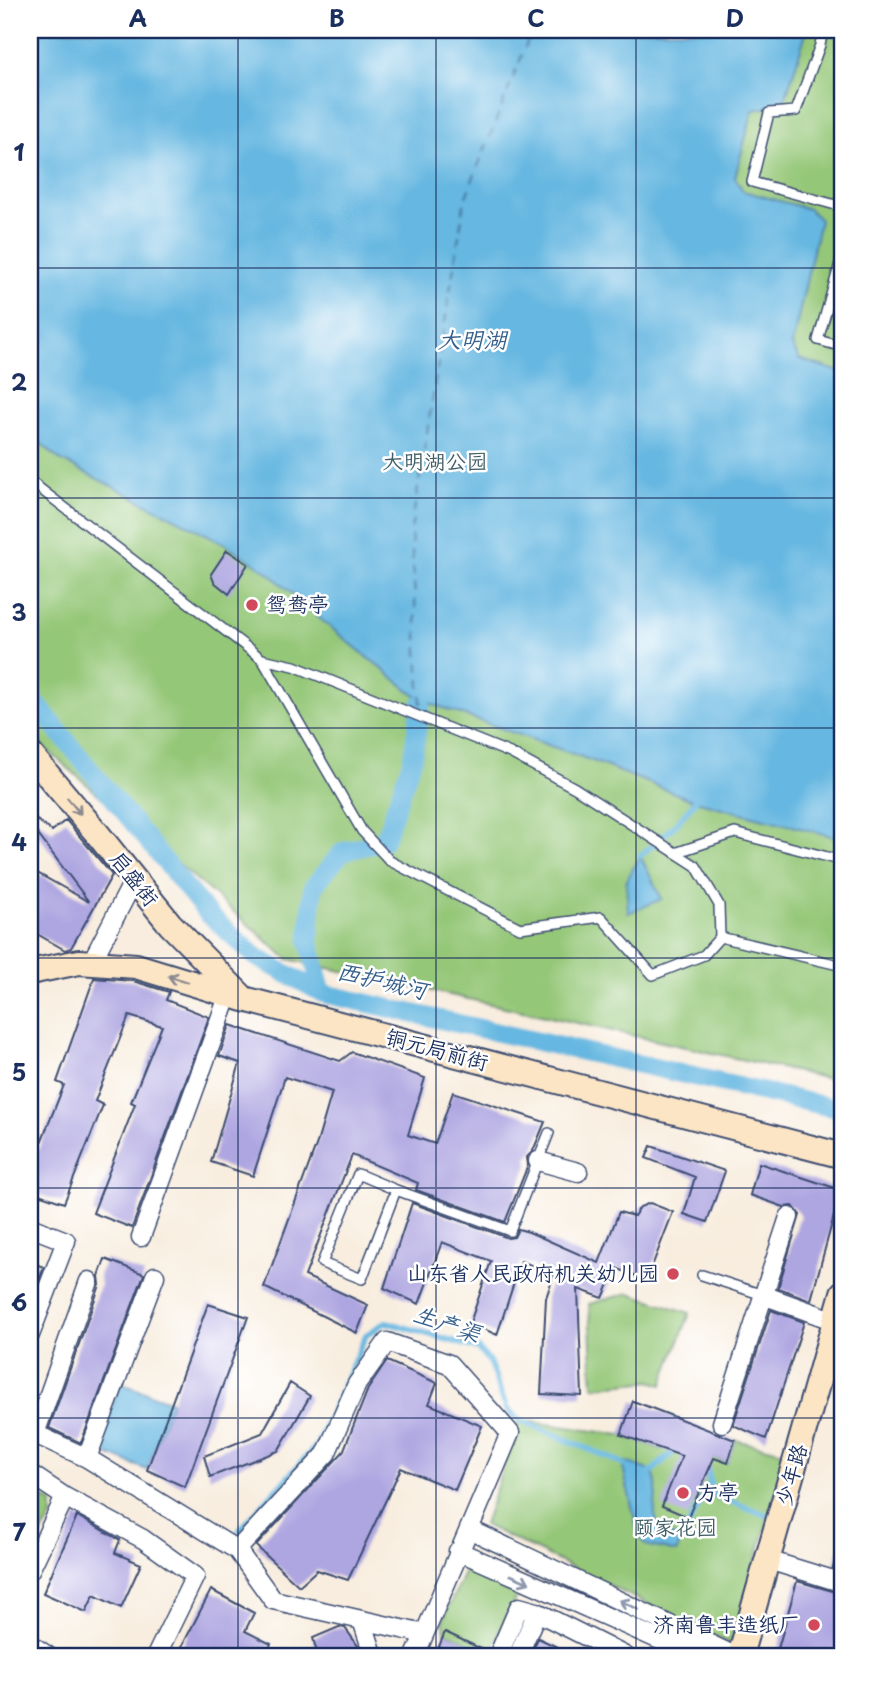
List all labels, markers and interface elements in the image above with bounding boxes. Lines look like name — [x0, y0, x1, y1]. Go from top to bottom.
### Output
text: A — [129, 0, 147, 35]
text: B — [329, 0, 345, 35]
text: C — [527, 0, 545, 35]
text: D — [726, 0, 744, 35]
text: 1 — [14, 134, 25, 169]
water label: 大明湖 — [438, 321, 509, 356]
text: 2 — [11, 364, 27, 399]
park label: 大明湖公园 — [383, 444, 488, 476]
place label: 鸳鸯亭 — [266, 587, 329, 619]
text: 3 — [11, 594, 27, 629]
marker: 鸳鸯亭 — [244, 597, 260, 613]
one-way arrow — [66, 796, 82, 814]
text: 4 — [11, 824, 27, 859]
street label: 启盛街 — [104, 843, 168, 912]
water label: 西护城河 — [334, 952, 435, 1008]
one-way arrow — [168, 972, 190, 985]
street label: 铜元局前街 — [383, 1019, 492, 1077]
text: 5 — [12, 1054, 26, 1089]
place label: 山东省人民政府机关幼儿园 — [407, 1256, 659, 1288]
marker: 山东省人民政府机关幼儿园 — [665, 1266, 681, 1282]
text: 6 — [11, 1284, 27, 1319]
water label: 生产渠 — [409, 1295, 488, 1351]
street label: 少年路 — [766, 1440, 814, 1509]
place label: 方亭 — [697, 1475, 739, 1507]
marker: 方亭 — [675, 1485, 691, 1501]
park label: 颐家花园 — [633, 1510, 717, 1542]
text: 7 — [12, 1514, 26, 1549]
one-way arrow — [509, 1573, 531, 1586]
one-way arrow — [619, 1598, 640, 1611]
place label: 济南鲁丰造纸厂 — [653, 1607, 800, 1639]
marker: 济南鲁丰造纸厂 — [806, 1617, 822, 1633]

